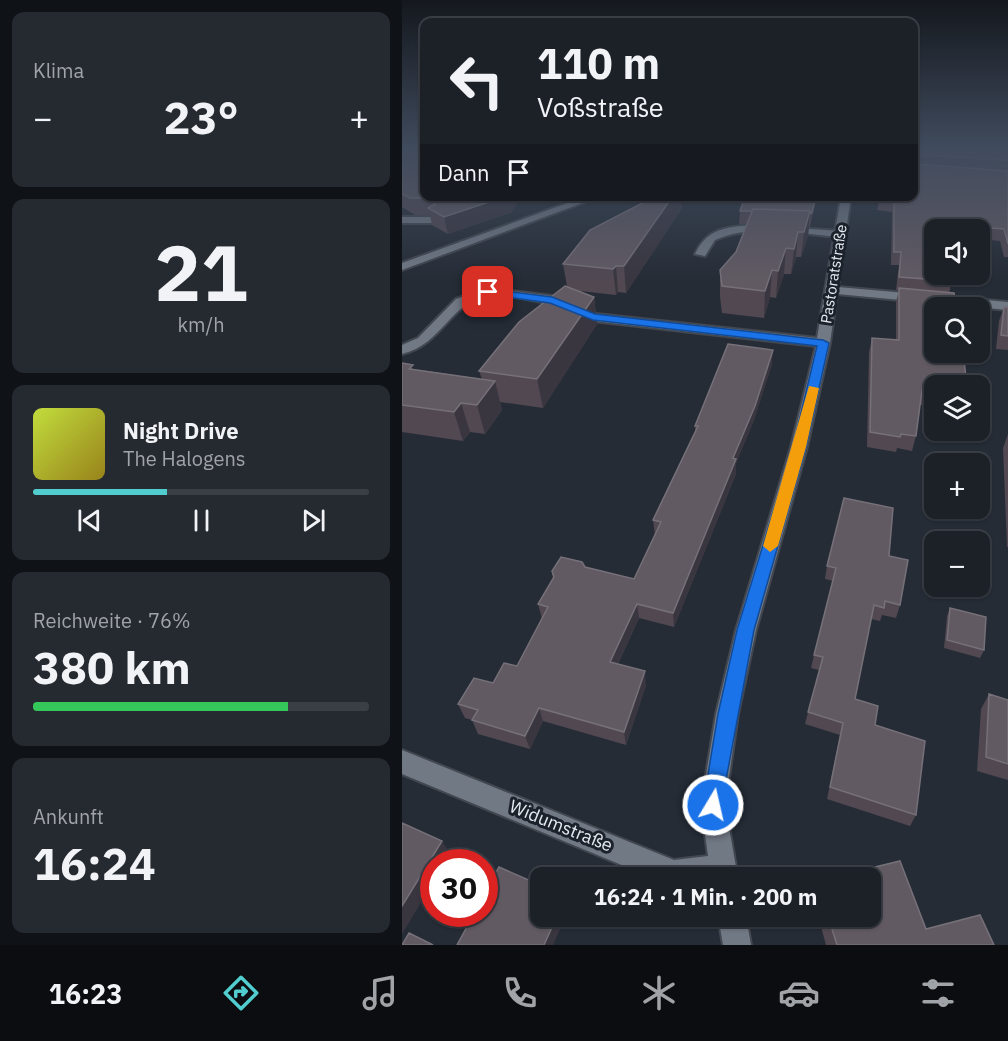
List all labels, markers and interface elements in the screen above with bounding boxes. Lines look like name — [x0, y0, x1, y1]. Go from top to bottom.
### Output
text: 110 m — [537, 36, 660, 91]
icon: left — [438, 42, 516, 120]
text: Klima — [33, 57, 84, 84]
text: 23° — [163, 88, 239, 146]
text: Voßstraße — [537, 89, 664, 124]
text: − — [33, 96, 53, 139]
text: + — [349, 96, 369, 139]
icon: arrive — [502, 156, 535, 189]
text: Dann — [438, 158, 490, 187]
map controls — [924, 219, 990, 597]
button: sound — [924, 219, 990, 285]
text: 21 — [154, 221, 248, 322]
street label: Pastoratstraße — [816, 223, 851, 325]
pin — [462, 266, 513, 317]
icon: arrive — [471, 275, 504, 308]
button: search — [924, 297, 990, 363]
text: km/h — [177, 311, 225, 338]
button: layers — [924, 375, 990, 441]
text: Night Drive — [123, 416, 239, 445]
text: The Halogens — [123, 445, 245, 472]
button: + — [924, 453, 990, 519]
icon: previous — [73, 504, 106, 537]
icon: pause — [185, 504, 218, 537]
icon: next — [297, 504, 330, 537]
button: − — [924, 531, 990, 597]
text: Reichweite · 76% — [33, 607, 190, 634]
text: 380 km — [33, 638, 191, 696]
position arrow — [681, 773, 745, 837]
street label: Widumstraße — [506, 794, 616, 857]
text: Ankunft — [33, 803, 104, 830]
text: 16:24 — [33, 834, 156, 892]
speed limit sign: 30 — [420, 849, 498, 927]
text: 16:24 · 1 Min. · 200 m — [594, 882, 817, 911]
icon: directions — [220, 972, 262, 1014]
icon: music — [359, 972, 401, 1014]
icon: phone — [499, 972, 541, 1014]
icon: climate — [638, 972, 680, 1014]
icon: car — [778, 972, 820, 1014]
icon: filters — [917, 972, 959, 1014]
text: 16:23 — [49, 976, 122, 1011]

